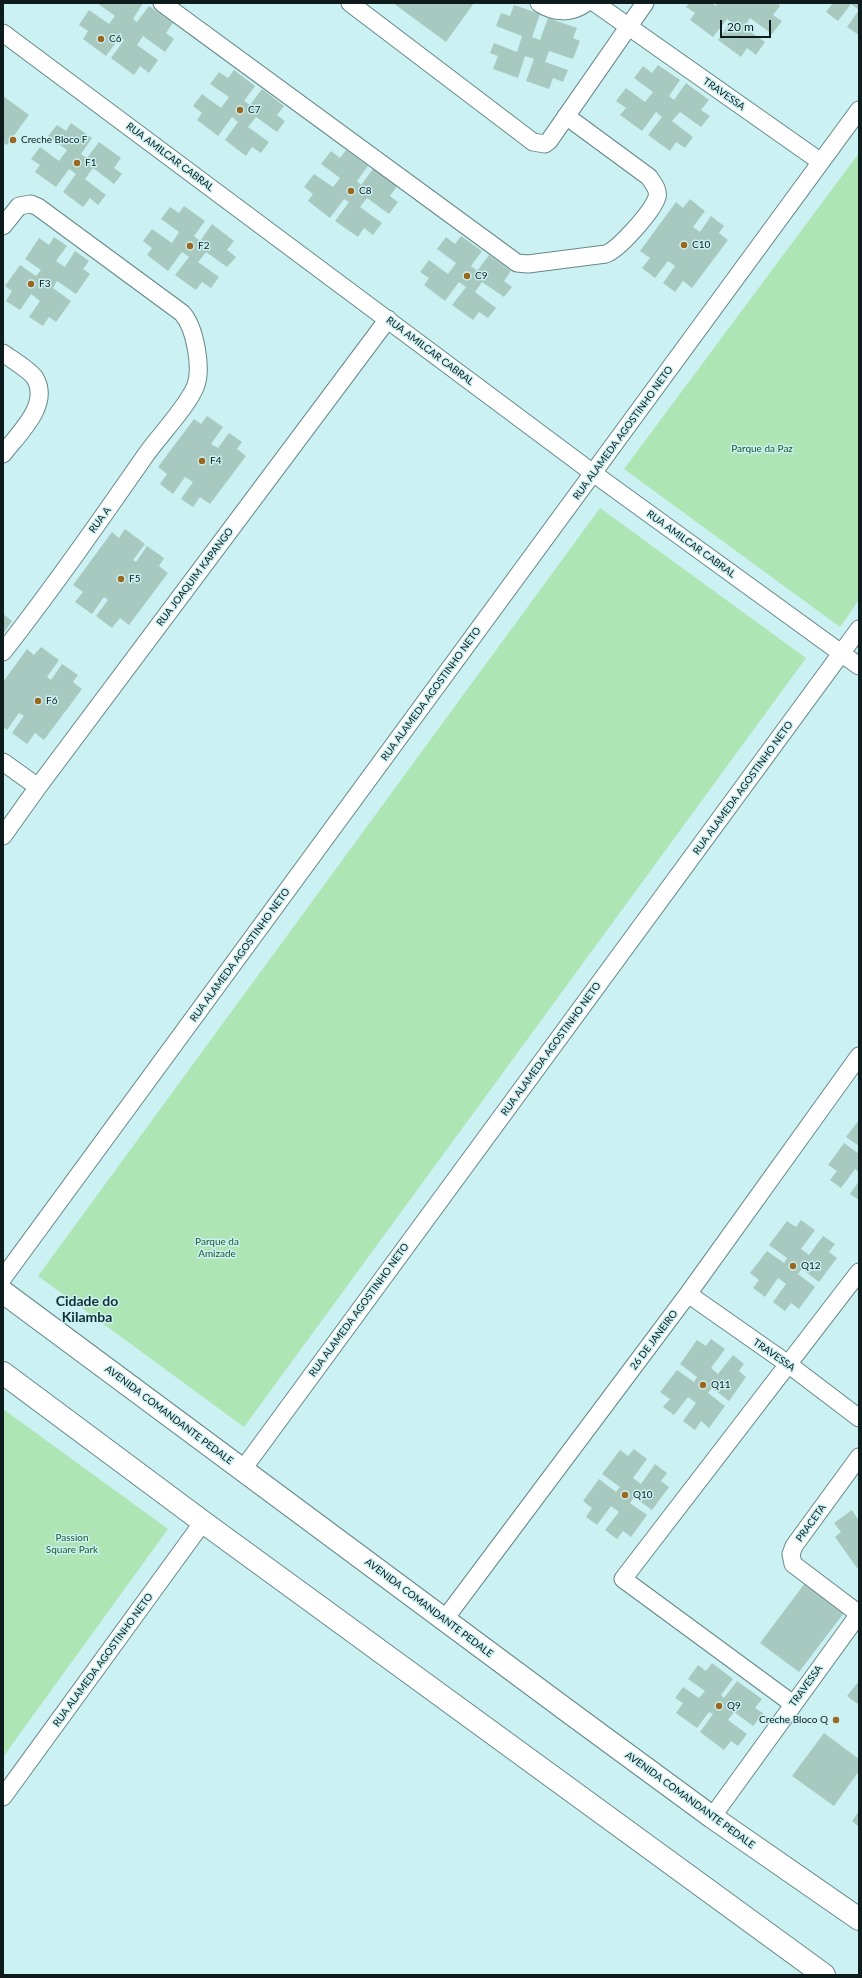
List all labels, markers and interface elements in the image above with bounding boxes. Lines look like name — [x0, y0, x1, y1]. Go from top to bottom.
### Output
scale bar — [722, 12, 773, 38]
text: 20 m — [727, 19, 754, 34]
place label: C6 — [109, 33, 121, 45]
marker: C6 — [96, 34, 106, 44]
street label: TRAVESSA — [701, 75, 747, 113]
place label: C7 — [248, 104, 260, 116]
marker: C7 — [235, 105, 245, 115]
street label: RUA AMILCAR CABRAL — [124, 120, 216, 194]
place label: Creche Bloco F — [21, 134, 88, 146]
marker: Creche Bloco F — [8, 135, 18, 145]
place label: F1 — [85, 157, 96, 169]
marker: F1 — [72, 158, 82, 168]
place label: C8 — [359, 185, 371, 197]
marker: C8 — [346, 186, 356, 196]
place label: C10 — [692, 239, 710, 251]
place label: F2 — [198, 240, 209, 252]
marker: C10 — [679, 240, 689, 250]
marker: F2 — [185, 241, 195, 251]
place label: C9 — [475, 270, 487, 282]
marker: C9 — [462, 271, 472, 281]
place label: F3 — [39, 278, 50, 290]
marker: F3 — [26, 279, 36, 289]
street label: RUA AMILCAR CABRAL — [384, 314, 476, 388]
street label: RUA ALAMEDA AGOSTINHO NETO — [571, 364, 675, 502]
park label: Parque da Paz — [731, 443, 793, 455]
place label: F4 — [210, 455, 221, 467]
marker: F4 — [197, 456, 207, 466]
street label: RUA A — [86, 505, 114, 535]
street label: RUA AMILCAR CABRAL — [644, 508, 738, 580]
street label: RUA JOAQUIM KAPANGO — [154, 525, 236, 629]
place label: F5 — [129, 573, 140, 585]
marker: F5 — [116, 574, 126, 584]
street label: RUA ALAMEDA AGOSTINHO NETO — [379, 625, 483, 763]
place label: F6 — [46, 695, 57, 707]
marker: F6 — [33, 696, 43, 706]
street label: RUA ALAMEDA AGOSTINHO NETO — [691, 719, 795, 857]
street label: RUA ALAMEDA AGOSTINHO NETO — [188, 886, 292, 1024]
street label: RUA ALAMEDA AGOSTINHO NETO — [499, 980, 603, 1118]
park label: Parque da Amizade — [195, 1236, 239, 1260]
street label: RUA ALAMEDA AGOSTINHO NETO — [307, 1241, 411, 1379]
place label: Q12 — [801, 1260, 821, 1272]
marker: Q12 — [788, 1261, 798, 1271]
district label: Cidade do Kilamba — [56, 1293, 118, 1326]
street label: 26 DE JANEIRO — [628, 1308, 680, 1372]
street label: TRAVESSA — [751, 1336, 797, 1374]
street label: AVENIDA COMANDANTE PEDALE — [103, 1363, 235, 1467]
place label: Q11 — [711, 1379, 731, 1391]
marker: Q11 — [698, 1380, 708, 1390]
place label: Q10 — [633, 1489, 653, 1501]
marker: Q10 — [620, 1490, 630, 1500]
street label: PRACETA — [793, 1502, 829, 1544]
park label: Passion Square Park — [46, 1532, 98, 1556]
street label: AVENIDA COMANDANTE PEDALE — [363, 1556, 495, 1660]
street label: RUA ALAMEDA AGOSTINHO NETO — [51, 1591, 155, 1729]
street label: TRAVESSA — [787, 1663, 825, 1709]
place label: Q9 — [727, 1700, 741, 1712]
marker: Q9 — [714, 1701, 724, 1711]
place label: Creche Bloco Q — [759, 1714, 828, 1726]
marker: Creche Bloco Q — [831, 1715, 841, 1725]
street label: AVENIDA COMANDANTE PEDALE — [623, 1749, 757, 1851]

